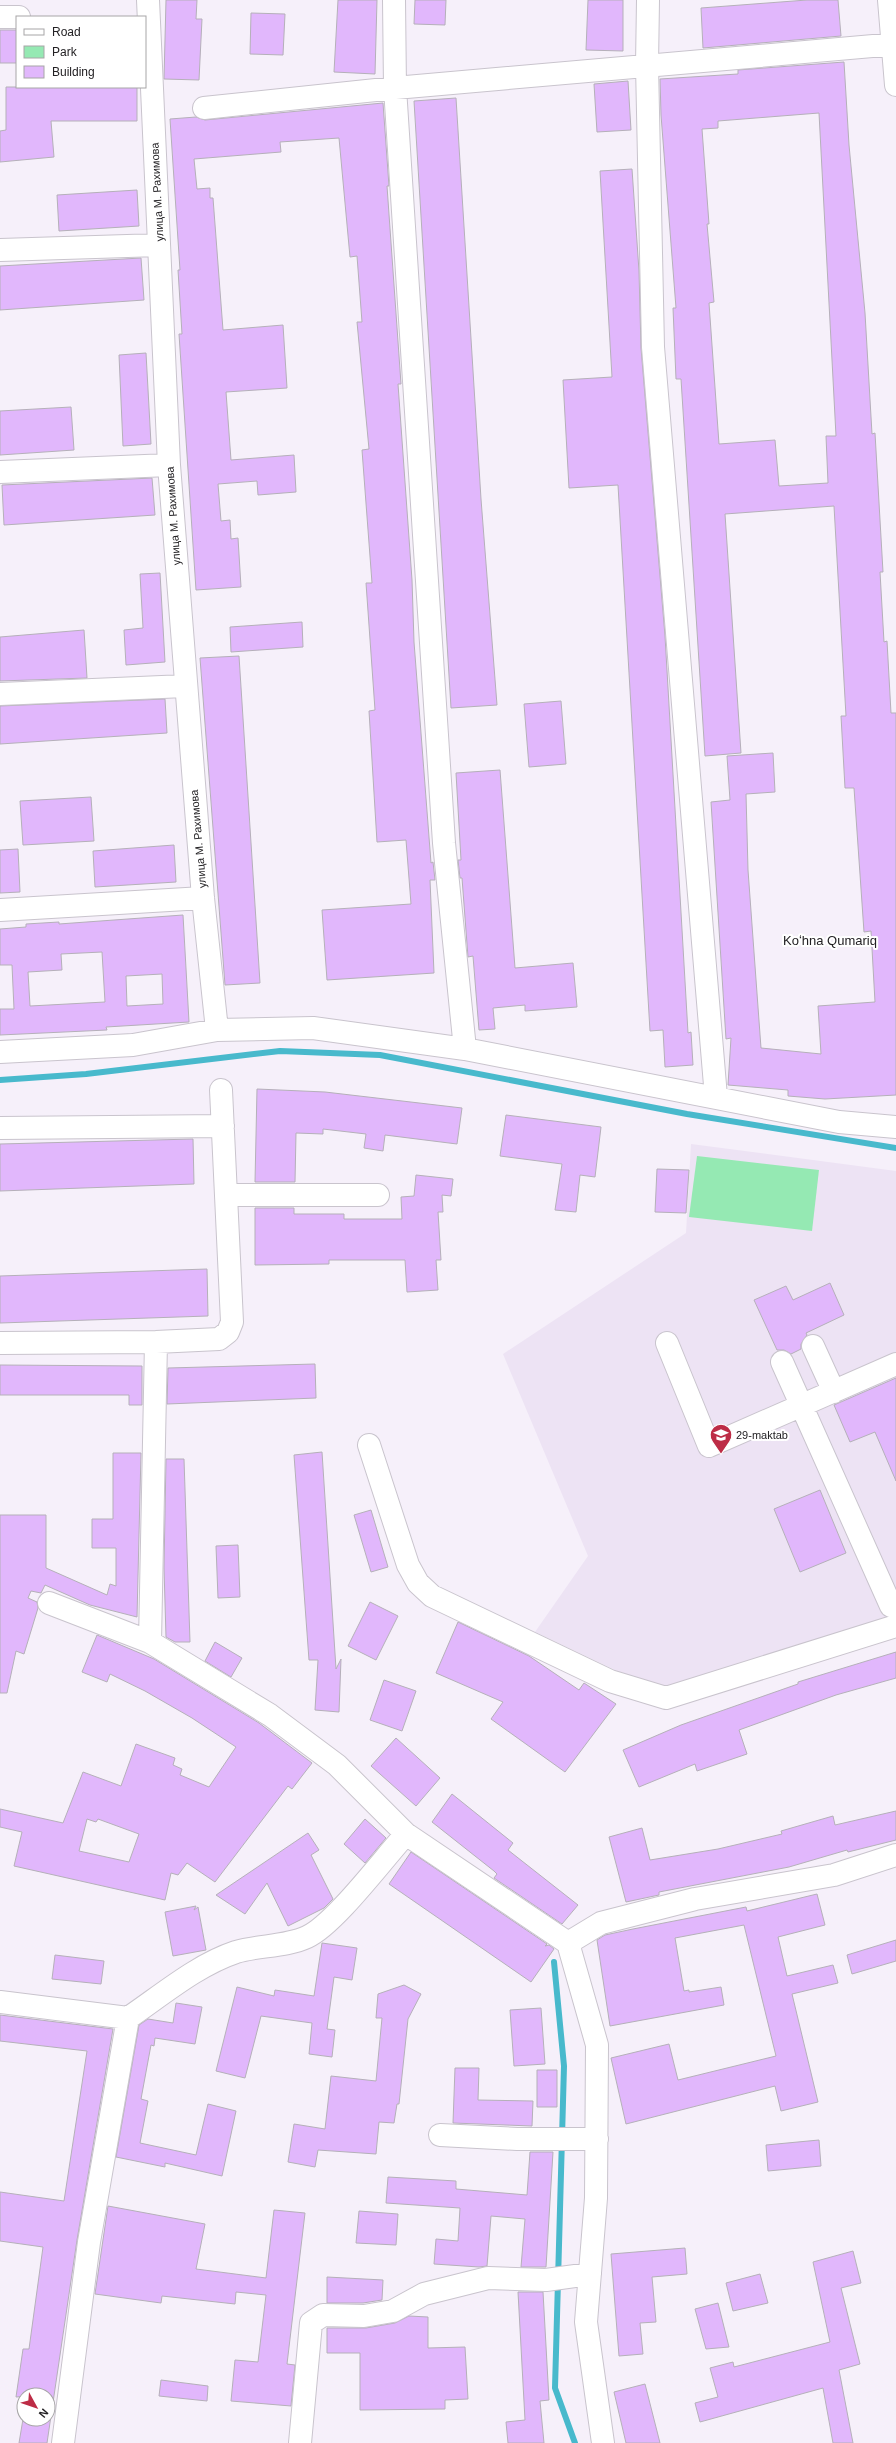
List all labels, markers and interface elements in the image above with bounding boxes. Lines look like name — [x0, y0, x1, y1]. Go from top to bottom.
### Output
legend — [16, 16, 146, 88]
text: Road — [52, 25, 81, 39]
text: Park — [52, 45, 78, 59]
text: Building — [52, 65, 95, 79]
street label: улица М. Рахимова — [148, 141, 166, 242]
street label: улица М. Рахимова — [164, 465, 182, 566]
street label: улица М. Рахимова — [188, 788, 208, 889]
district label: Koʻhna Qumariq — [783, 933, 877, 948]
school or university icon: 29-maktab — [708, 1422, 734, 1455]
place label: 29-maktab — [736, 1429, 788, 1441]
north arrow — [16, 2387, 56, 2427]
text: N — [36, 2407, 51, 2420]

